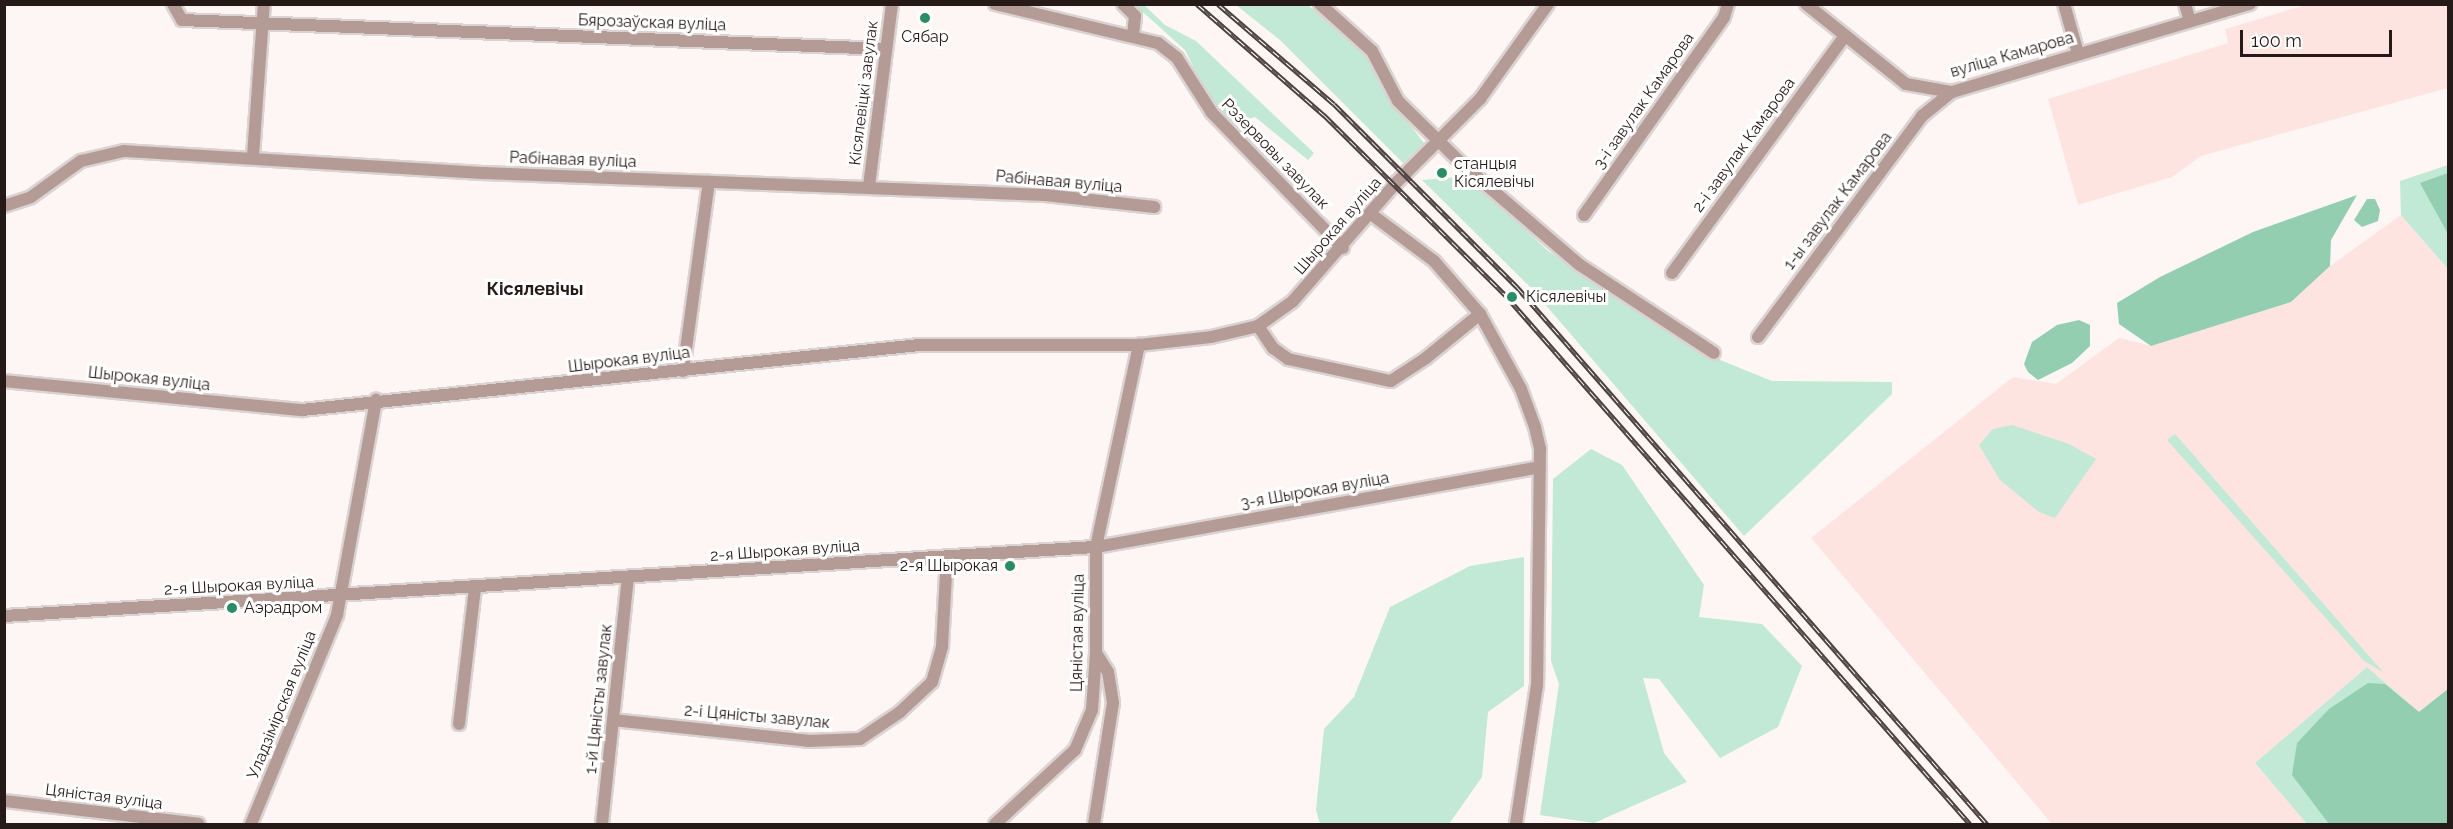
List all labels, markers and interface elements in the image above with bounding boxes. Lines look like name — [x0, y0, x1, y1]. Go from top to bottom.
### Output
street label: Бярозаўская вуліца — [578, 11, 726, 35]
marker: Сябар — [918, 11, 932, 25]
scale bar — [2243, 18, 2394, 56]
street label: Кісялевіцкі завулак — [846, 19, 882, 167]
place label: Сябар — [901, 27, 949, 47]
street label: вуліца Камарова — [1948, 28, 2076, 82]
street label: 3-і завулак Камарова — [1590, 29, 1698, 173]
text: 100 m — [2251, 30, 2302, 51]
street label: 2-і завулак Камарова — [1689, 74, 1799, 216]
street label: Рэзервовы завулак — [1217, 95, 1333, 213]
street label: 1-ы завулак Камарова — [1780, 128, 1896, 274]
street label: Рабінавая вуліца — [509, 148, 637, 172]
place label: станцыя Кісялевічы — [1454, 154, 1534, 192]
marker: станцыя Кісялевічы — [1435, 166, 1449, 180]
street label: Рабінавая вуліца — [995, 167, 1123, 197]
street label: Шырокая вуліца — [1291, 173, 1385, 279]
district label: Кісялевічы — [487, 278, 583, 300]
place label: Кісялевічы — [1526, 287, 1606, 307]
marker: Кісялевічы — [1503, 288, 1521, 306]
street label: Шырокая вуліца — [567, 343, 691, 377]
street label: Шырокая вуліца — [87, 363, 211, 395]
street label: 3-я Шырокая вуліца — [1239, 468, 1391, 514]
street label: 2-я Шырокая вуліца — [709, 536, 861, 566]
place label: 2-я Шырокая — [900, 556, 998, 576]
marker: 2-я Шырокая — [1003, 559, 1017, 573]
street label: 2-я Шырокая вуліца — [164, 572, 314, 600]
street label: Цяністая вуліца — [1067, 574, 1089, 692]
place label: Аэрадром — [244, 598, 322, 618]
marker: Аэрадром — [225, 601, 239, 615]
street label: 1-й Цяністы завулак — [582, 623, 616, 775]
street label: Уладзімірская вуліца — [243, 628, 321, 782]
street label: 2-і Цяністы завулак — [683, 701, 831, 733]
street label: Цяністая вуліца — [44, 780, 164, 814]

